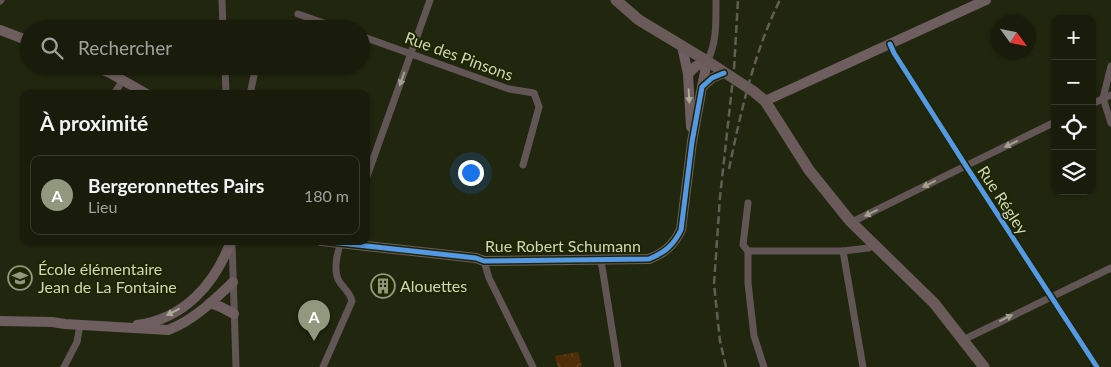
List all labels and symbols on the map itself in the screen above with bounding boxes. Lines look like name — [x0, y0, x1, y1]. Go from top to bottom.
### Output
north arrow — [991, 15, 1036, 60]
street label: Rue des Pinsons — [402, 27, 516, 84]
one-way arrow — [398, 72, 406, 87]
one-way arrow — [685, 88, 693, 104]
one-way arrow — [1004, 140, 1018, 148]
your location — [458, 160, 484, 186]
street label: Rue Régley — [974, 162, 1033, 238]
one-way arrow — [921, 180, 936, 189]
one-way arrow — [864, 209, 878, 217]
street label: Rue Robert Schumann — [485, 236, 641, 255]
place label: École élémentaire Jean de La Fontaine — [38, 259, 177, 296]
school or university icon: École élémentaire Jean de La Fontaine — [7, 265, 33, 291]
building icon: Alouettes — [370, 273, 396, 299]
place label: Alouettes — [400, 276, 467, 295]
pin: A — [298, 300, 330, 341]
one-way arrow — [166, 308, 181, 316]
one-way arrow — [999, 313, 1014, 322]

